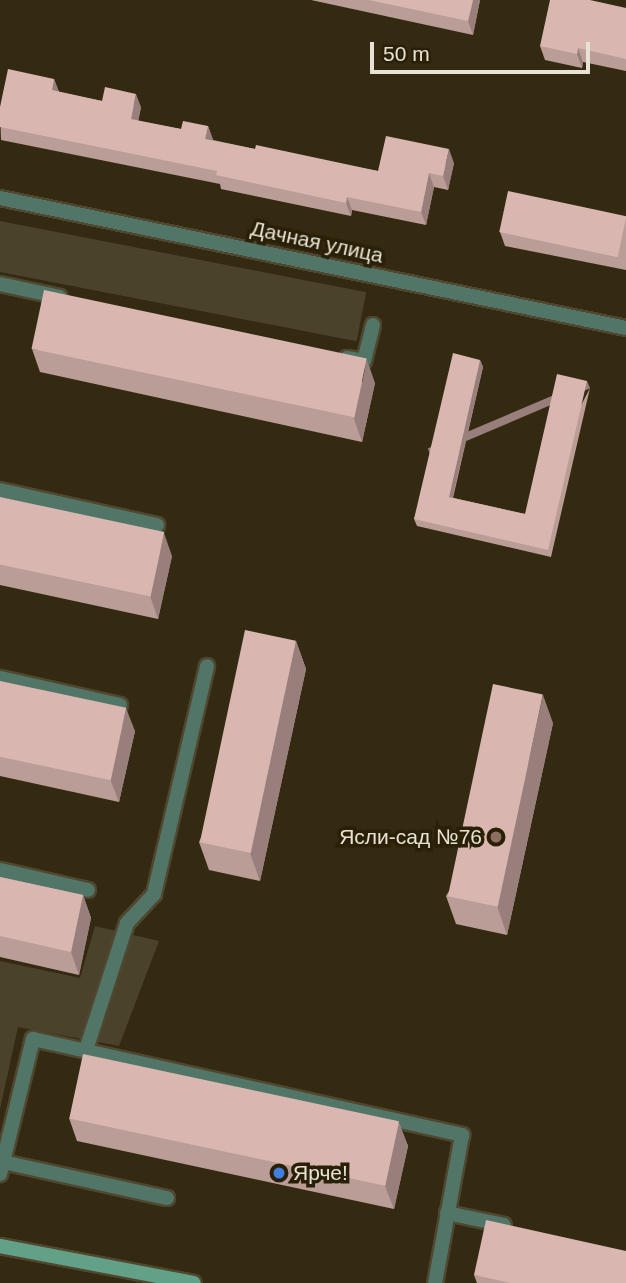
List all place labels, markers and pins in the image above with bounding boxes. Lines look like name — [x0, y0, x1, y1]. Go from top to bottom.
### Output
place label: Ясли-сад №76 — [339, 824, 482, 850]
marker: Ясли-сад №76 — [488, 829, 504, 845]
place label: Ярче! — [293, 1160, 348, 1186]
marker: Ярче! — [271, 1165, 287, 1181]

